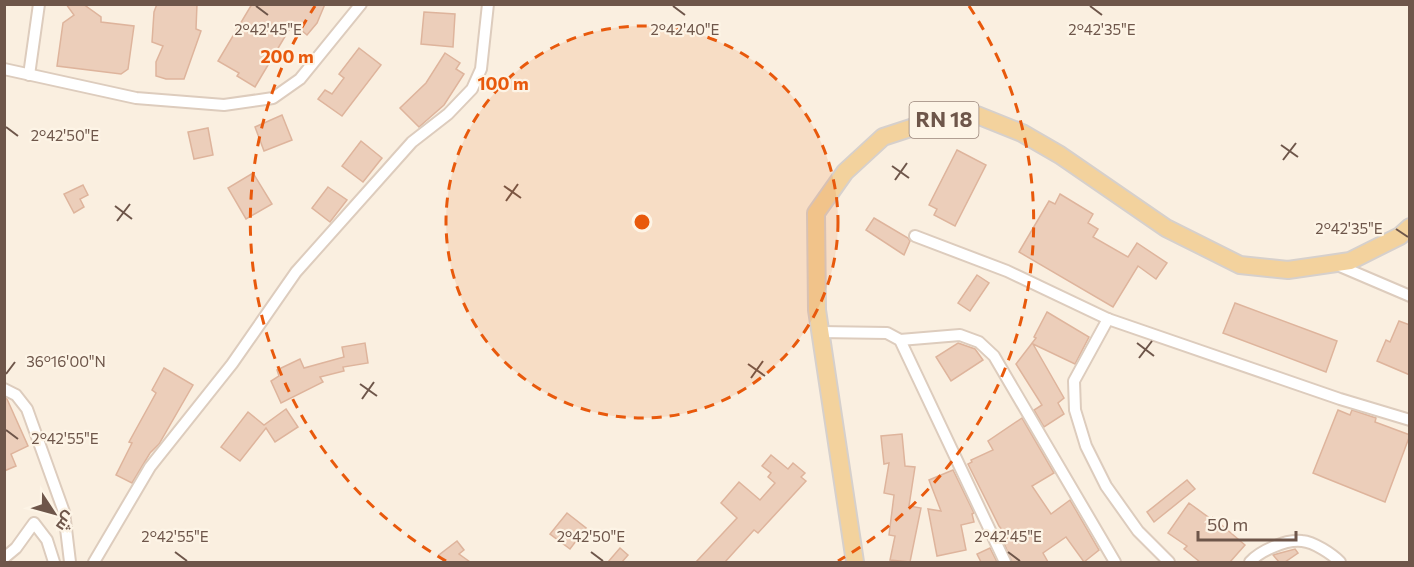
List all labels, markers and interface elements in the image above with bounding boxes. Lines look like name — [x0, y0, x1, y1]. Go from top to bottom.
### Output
text: 2°42'45"E — [234, 20, 302, 38]
text: 2°42'40"E — [651, 20, 720, 38]
text: 2°42'35"E — [1068, 20, 1136, 38]
text: 200 m — [260, 45, 314, 67]
text: 100 m — [477, 72, 529, 94]
road number: RN 18 — [910, 102, 978, 138]
text: 2°42'50"E — [31, 126, 99, 144]
centre of rings — [632, 212, 652, 232]
text: 2°42'35"E — [1315, 219, 1383, 237]
text: 36°16'00"N — [26, 352, 106, 370]
text: 2°42'55"E — [31, 429, 99, 447]
north arrow — [24, 483, 84, 543]
scale bar — [1198, 504, 1296, 542]
text: ش — [52, 508, 80, 536]
text: 50 m — [1207, 513, 1248, 535]
text: 2°42'55"E — [141, 527, 209, 545]
text: 2°42'50"E — [557, 527, 625, 545]
text: 2°42'45"E — [974, 527, 1042, 545]

